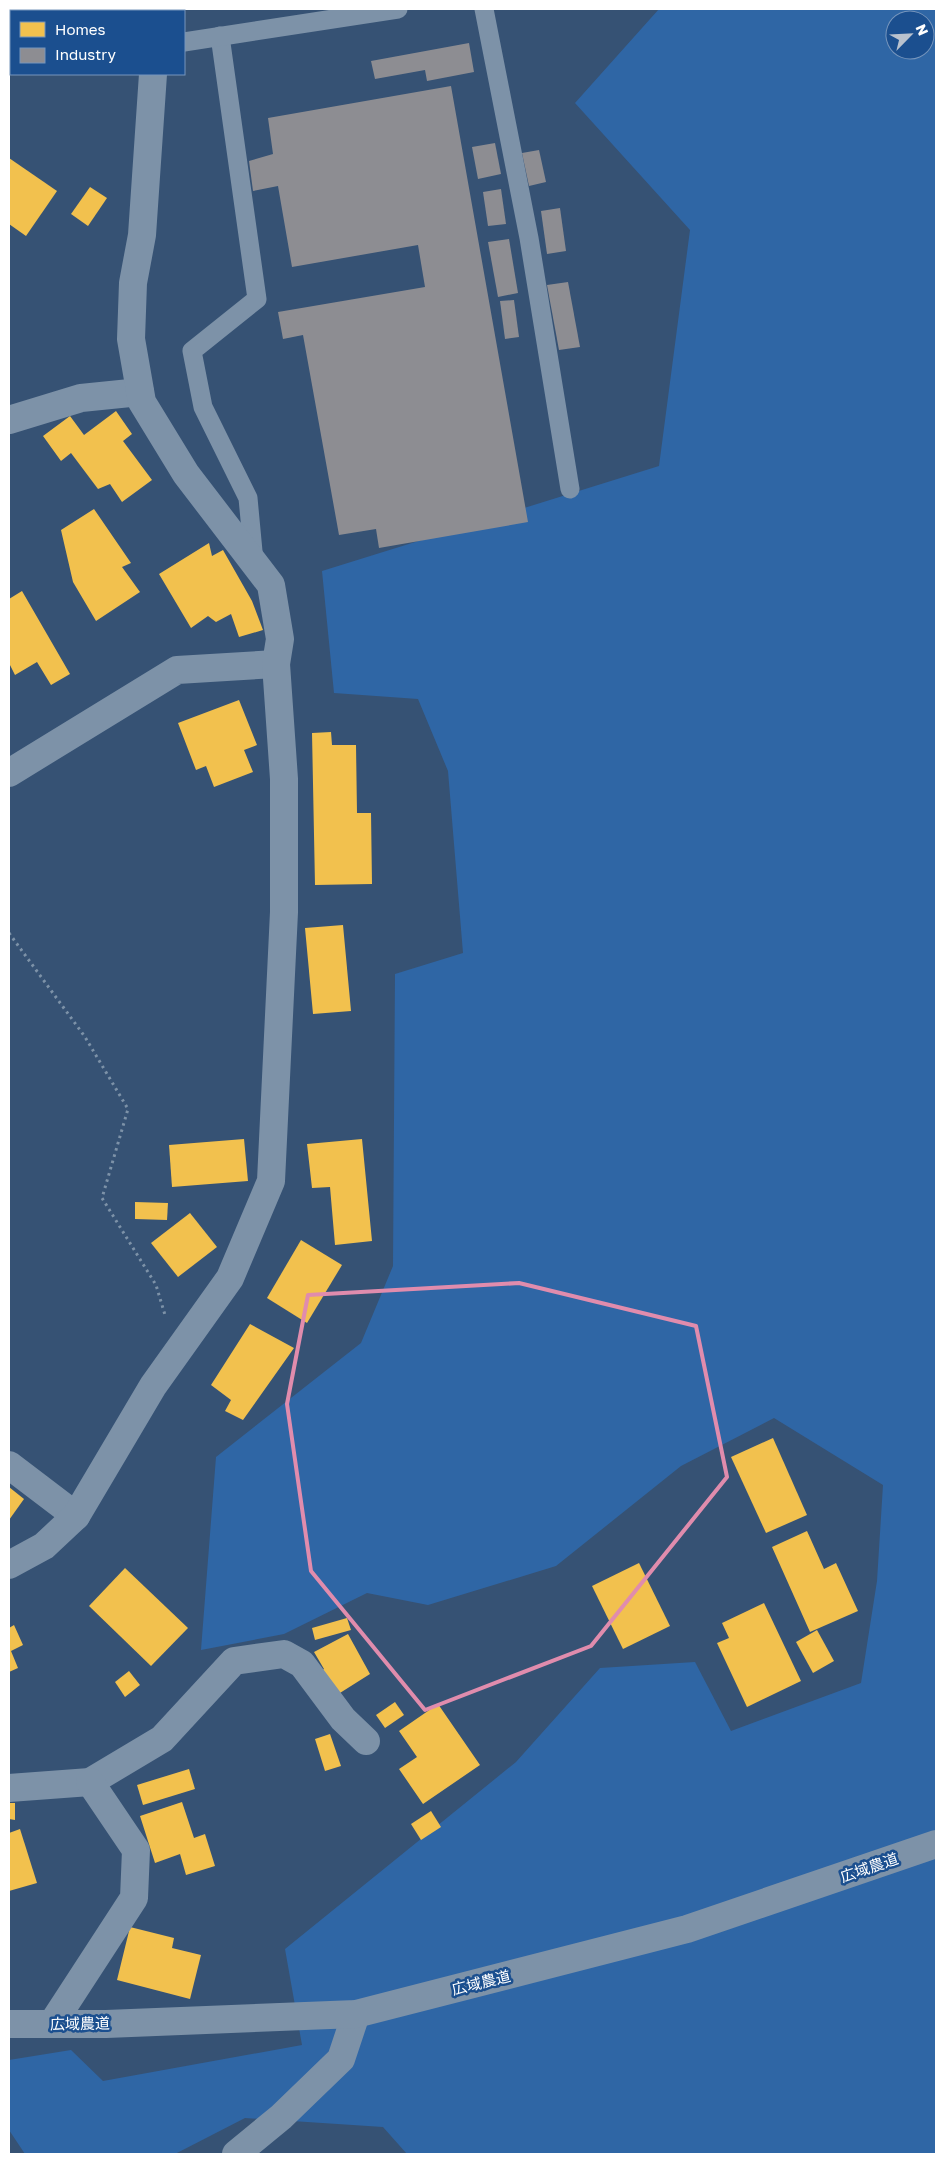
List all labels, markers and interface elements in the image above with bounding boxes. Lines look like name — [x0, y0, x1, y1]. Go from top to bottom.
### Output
legend — [10, 10, 185, 75]
north arrow — [885, 10, 935, 60]
text: Homes — [55, 20, 105, 38]
text: N — [912, 21, 932, 38]
text: Industry — [55, 45, 116, 63]
street label: 広域農道 — [838, 1849, 900, 1885]
street label: 広域農道 — [450, 1966, 512, 1998]
street label: 広域農道 — [50, 2013, 110, 2033]

